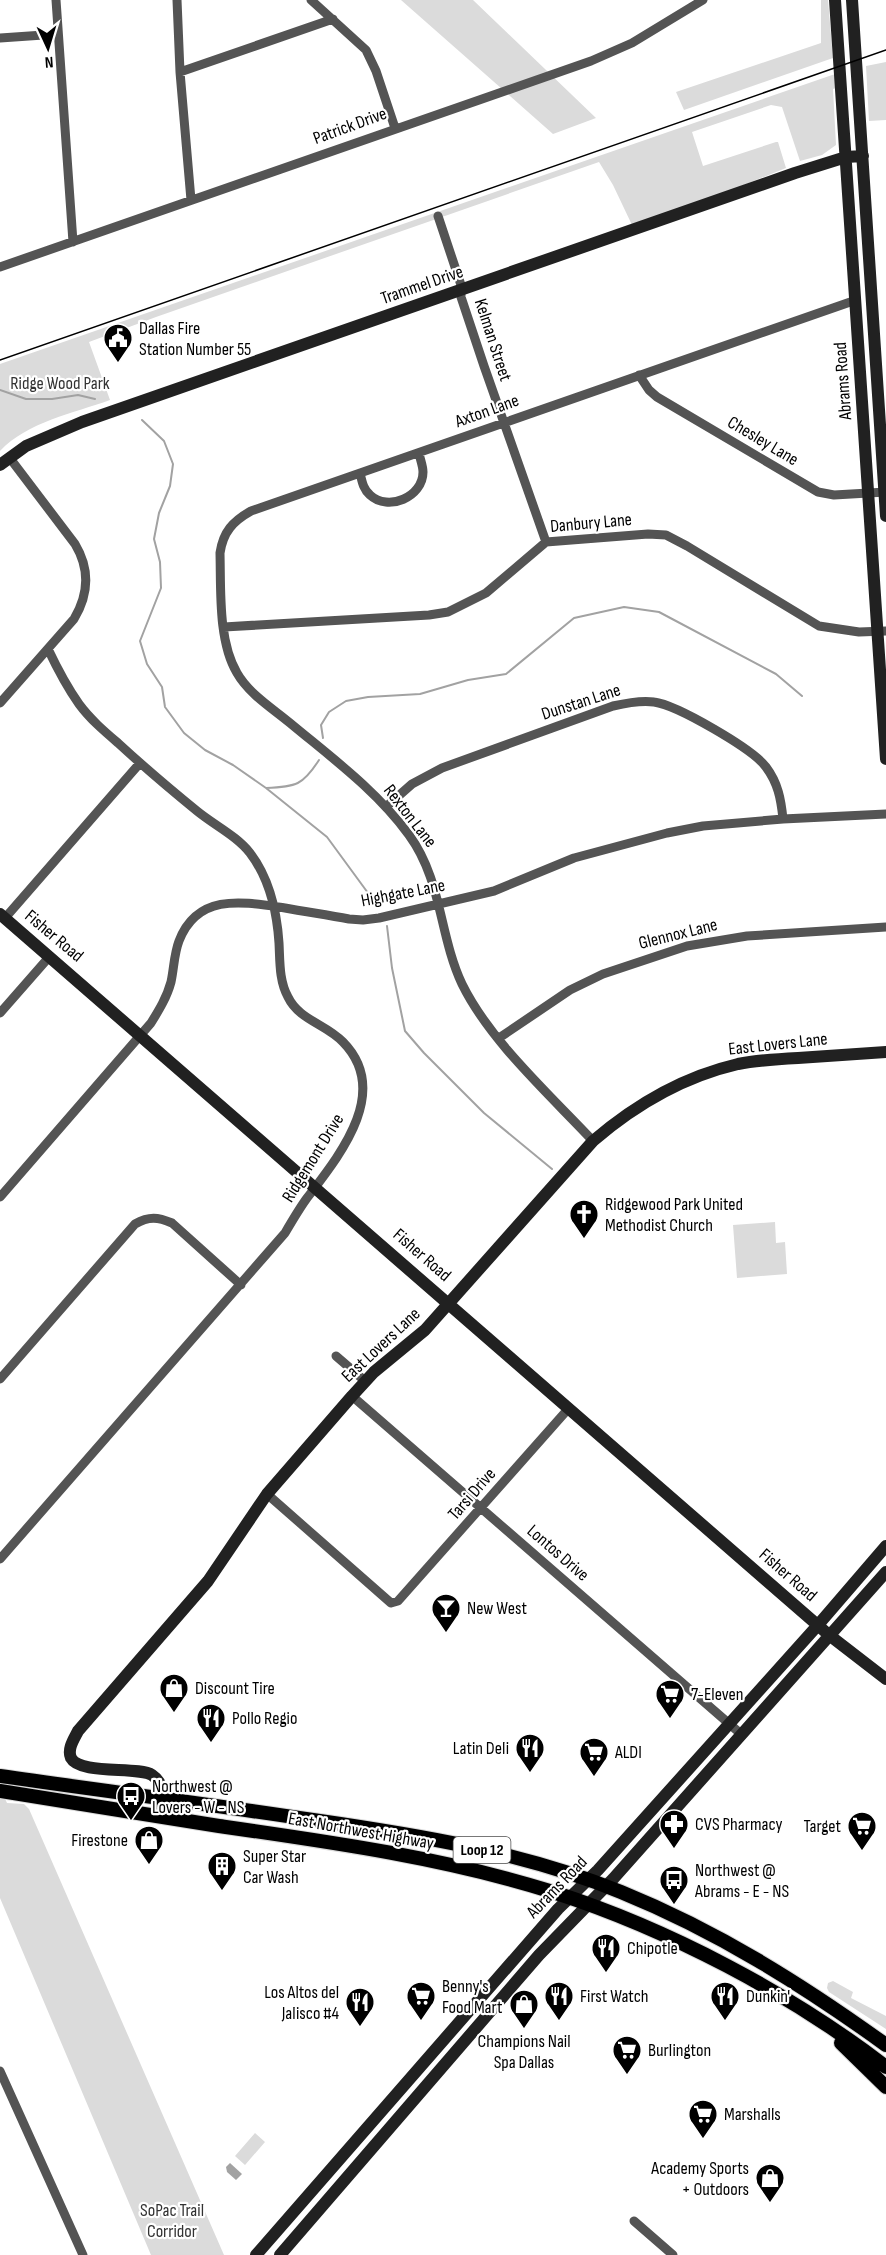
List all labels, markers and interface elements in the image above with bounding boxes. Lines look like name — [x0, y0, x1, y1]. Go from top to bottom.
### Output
north arrow — [18, 18, 78, 78]
text: N — [44, 52, 54, 71]
street label: Patrick Drive — [310, 103, 390, 149]
street label: Trammel Drive — [378, 261, 466, 309]
street label: Kelman Street — [470, 296, 516, 384]
place label: Dallas Fire Station Number 55 — [139, 318, 251, 360]
public building icon: Dallas Fire Station Number 55 — [102, 322, 134, 364]
street label: Abrams Road — [830, 341, 856, 422]
park label: Ridge Wood Park — [10, 373, 110, 394]
street label: Axton Lane — [451, 390, 522, 433]
street label: Chesley Lane — [724, 412, 802, 470]
street label: Danbury Lane — [549, 509, 633, 537]
street label: Dunstan Lane — [539, 679, 623, 725]
street label: Rexton Lane — [379, 780, 441, 852]
street label: Highgate Lane — [359, 875, 447, 911]
street label: Fisher Road — [20, 906, 88, 966]
street label: Glennox Lane — [636, 914, 720, 954]
street label: East Lovers Lane — [727, 1028, 829, 1060]
street label: Ridgemont Drive — [278, 1110, 348, 1206]
place label: Ridgewood Park United Methodist Church — [605, 1194, 743, 1236]
church icon: Ridgewood Park United Methodist Church — [568, 1198, 600, 1240]
street label: Fisher Road — [389, 1224, 455, 1286]
street label: East Lovers Lane — [337, 1303, 425, 1387]
street label: Tarsi Drive — [444, 1464, 500, 1524]
street label: Lontos Drive — [523, 1520, 593, 1586]
street label: Fisher Road — [755, 1544, 821, 1606]
bar icon: New West — [430, 1592, 462, 1634]
place label: New West — [467, 1598, 527, 1619]
shop icon: Discount Tire — [158, 1672, 190, 1714]
place label: Discount Tire — [195, 1678, 275, 1699]
supermarket icon: 7-Eleven — [654, 1678, 686, 1720]
place label: 7-Eleven — [691, 1684, 744, 1705]
restaurant icon: Pollo Regio — [195, 1702, 227, 1744]
place label: Pollo Regio — [232, 1708, 297, 1729]
restaurant icon: Latin Deli — [514, 1732, 546, 1774]
supermarket icon: ALDI — [578, 1736, 610, 1778]
place label: Latin Deli — [453, 1738, 509, 1759]
place label: ALDI — [614, 1742, 642, 1763]
place label: Northwest @ Lovers - W - NS — [152, 1776, 245, 1818]
bus stop icon: Northwest @ Lovers - W - NS — [115, 1780, 147, 1822]
street label: East Northwest Highway — [287, 1808, 435, 1854]
pharmacy icon: CVS Pharmacy — [658, 1808, 690, 1850]
supermarket icon: Target — [846, 1810, 878, 1852]
place label: CVS Pharmacy — [695, 1814, 782, 1835]
place label: Target — [803, 1816, 842, 1837]
shop icon: Firestone — [133, 1824, 165, 1866]
place label: Firestone — [71, 1830, 128, 1851]
road number: Loop 12 — [454, 1837, 510, 1863]
place label: Super Star Car Wash — [243, 1846, 306, 1888]
building icon: Super Star Car Wash — [206, 1850, 238, 1892]
street label: Abrams Road — [522, 1852, 592, 1923]
place label: Northwest @ Abrams - E - NS — [694, 1860, 790, 1902]
bus stop icon: Northwest @ Abrams - E - NS — [658, 1864, 690, 1906]
restaurant icon: Chipotle — [590, 1932, 622, 1974]
place label: Chipotle — [627, 1938, 678, 1959]
place label: Benny's Food Mart — [442, 1976, 503, 2018]
supermarket icon: Benny's Food Mart — [405, 1980, 437, 2022]
restaurant icon: First Watch — [543, 1980, 575, 2022]
restaurant icon: Dunkin' — [709, 1980, 741, 2022]
place label: Los Altos del Jalisco #4 — [264, 1982, 339, 2024]
restaurant icon: Los Altos del Jalisco #4 — [344, 1986, 376, 2028]
place label: First Watch — [580, 1986, 649, 2007]
place label: Dunkin' — [746, 1986, 790, 2007]
shop icon: Champions Nail Spa Dallas — [508, 1988, 540, 2030]
place label: Champions Nail Spa Dallas — [477, 2031, 571, 2073]
supermarket icon: Burlington — [611, 2034, 643, 2076]
place label: Burlington — [648, 2040, 711, 2061]
supermarket icon: Marshalls — [687, 2098, 719, 2140]
place label: Marshalls — [724, 2104, 781, 2125]
place label: Academy Sports + Outdoors — [650, 2158, 749, 2200]
shop icon: Academy Sports + Outdoors — [754, 2162, 786, 2204]
park label: SoPac Trail Corridor — [140, 2200, 204, 2242]

